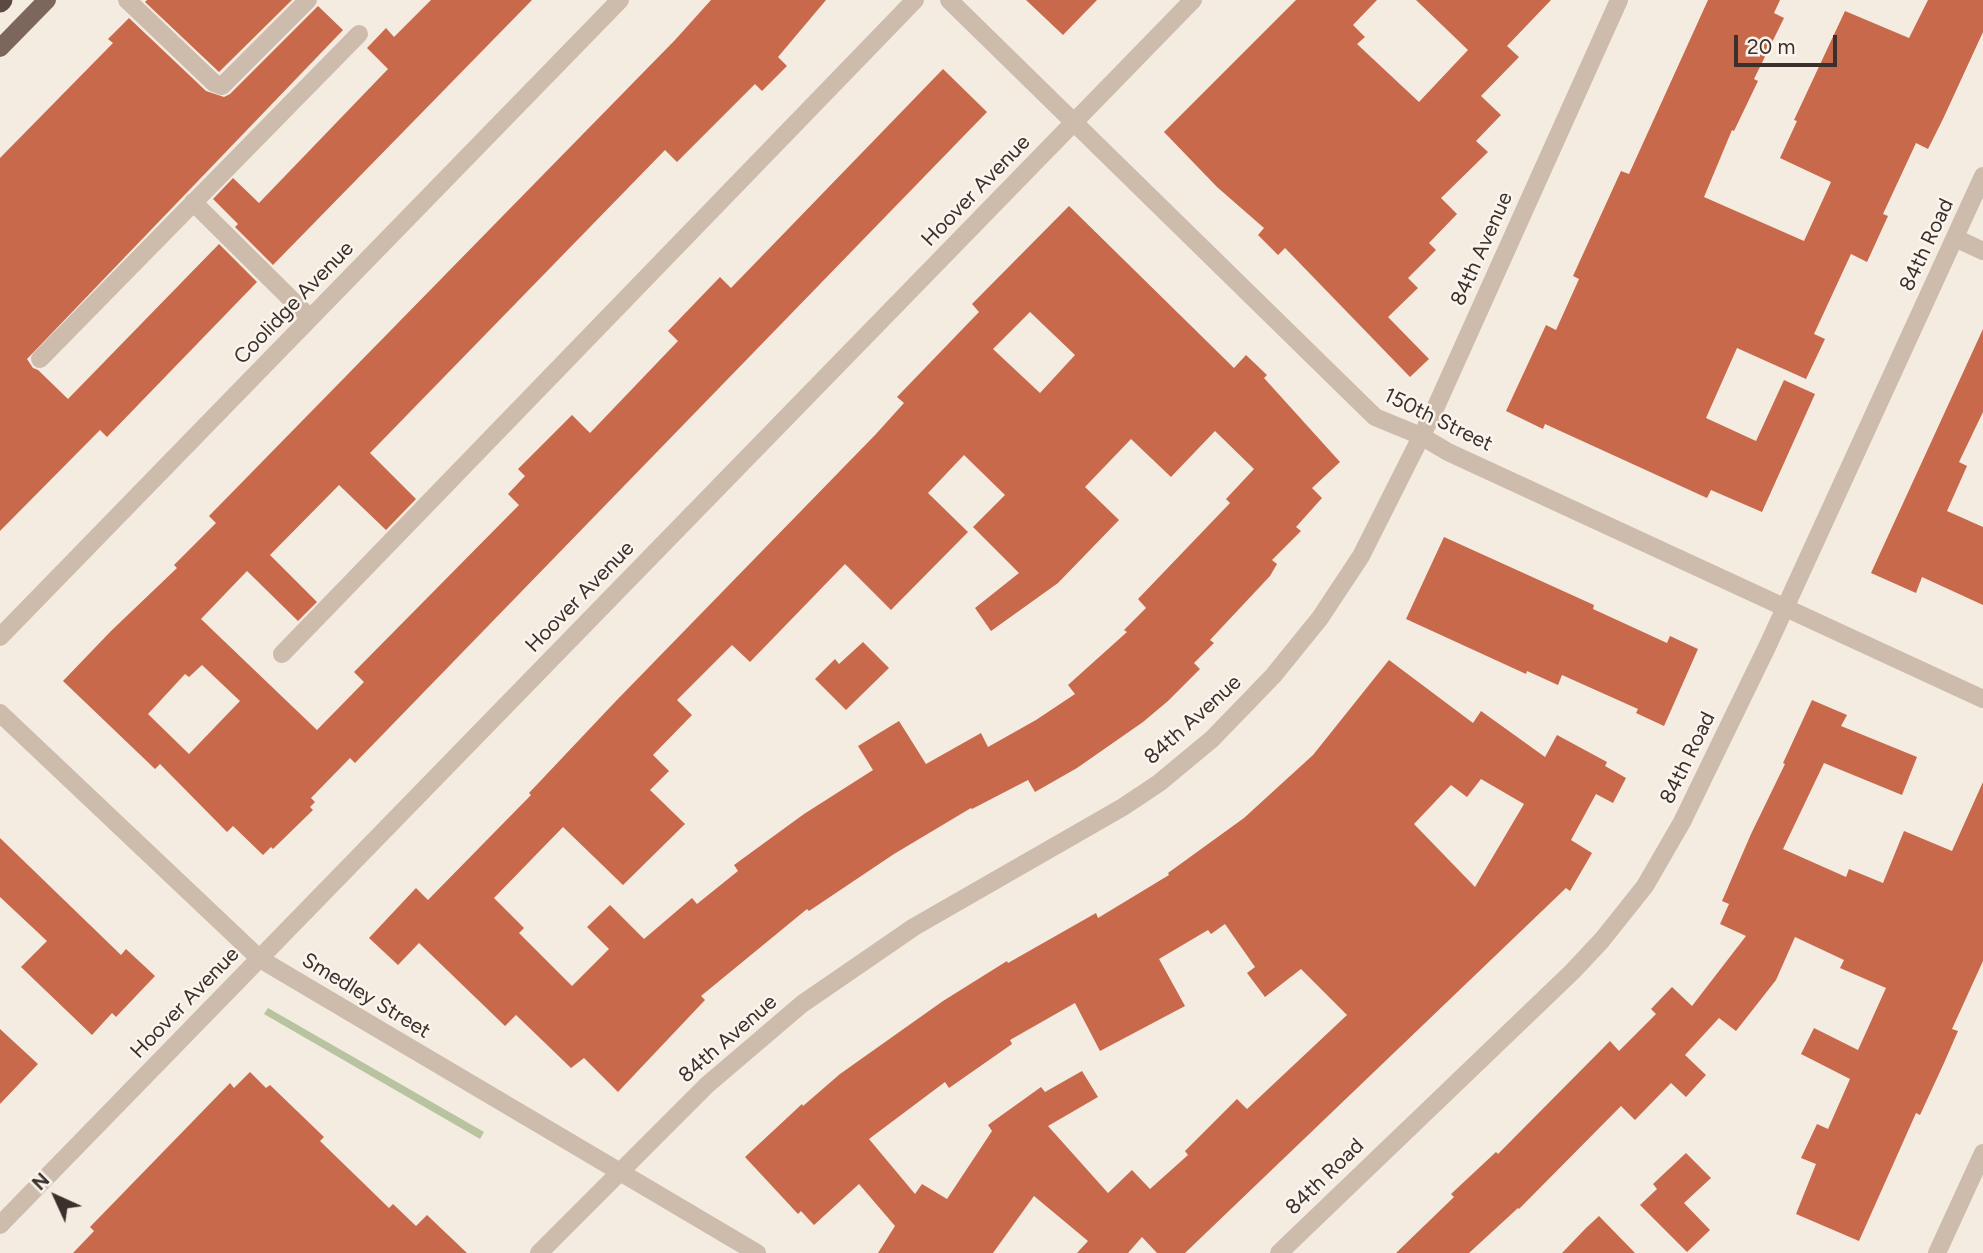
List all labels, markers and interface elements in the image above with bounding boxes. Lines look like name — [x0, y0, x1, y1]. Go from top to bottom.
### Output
scale bar — [1738, 21, 1841, 65]
text: 20 m — [1747, 34, 1795, 59]
street label: Hoover Avenue — [916, 130, 1036, 252]
street label: 84th Avenue — [1446, 188, 1518, 310]
street label: 84th Road — [1895, 195, 1959, 295]
street label: Coolidge Avenue — [229, 236, 359, 370]
street label: 150th Street — [1380, 383, 1496, 457]
street label: Hoover Avenue — [520, 536, 640, 658]
street label: 84th Avenue — [1139, 670, 1247, 770]
street label: 84th Road — [1655, 708, 1721, 808]
street label: Hoover Avenue — [125, 942, 245, 1064]
street label: Smedley Street — [297, 948, 435, 1044]
street label: 84th Avenue — [674, 990, 782, 1088]
street label: 84th Road — [1281, 1134, 1369, 1220]
north arrow — [21, 1162, 91, 1232]
text: N — [27, 1168, 54, 1195]

